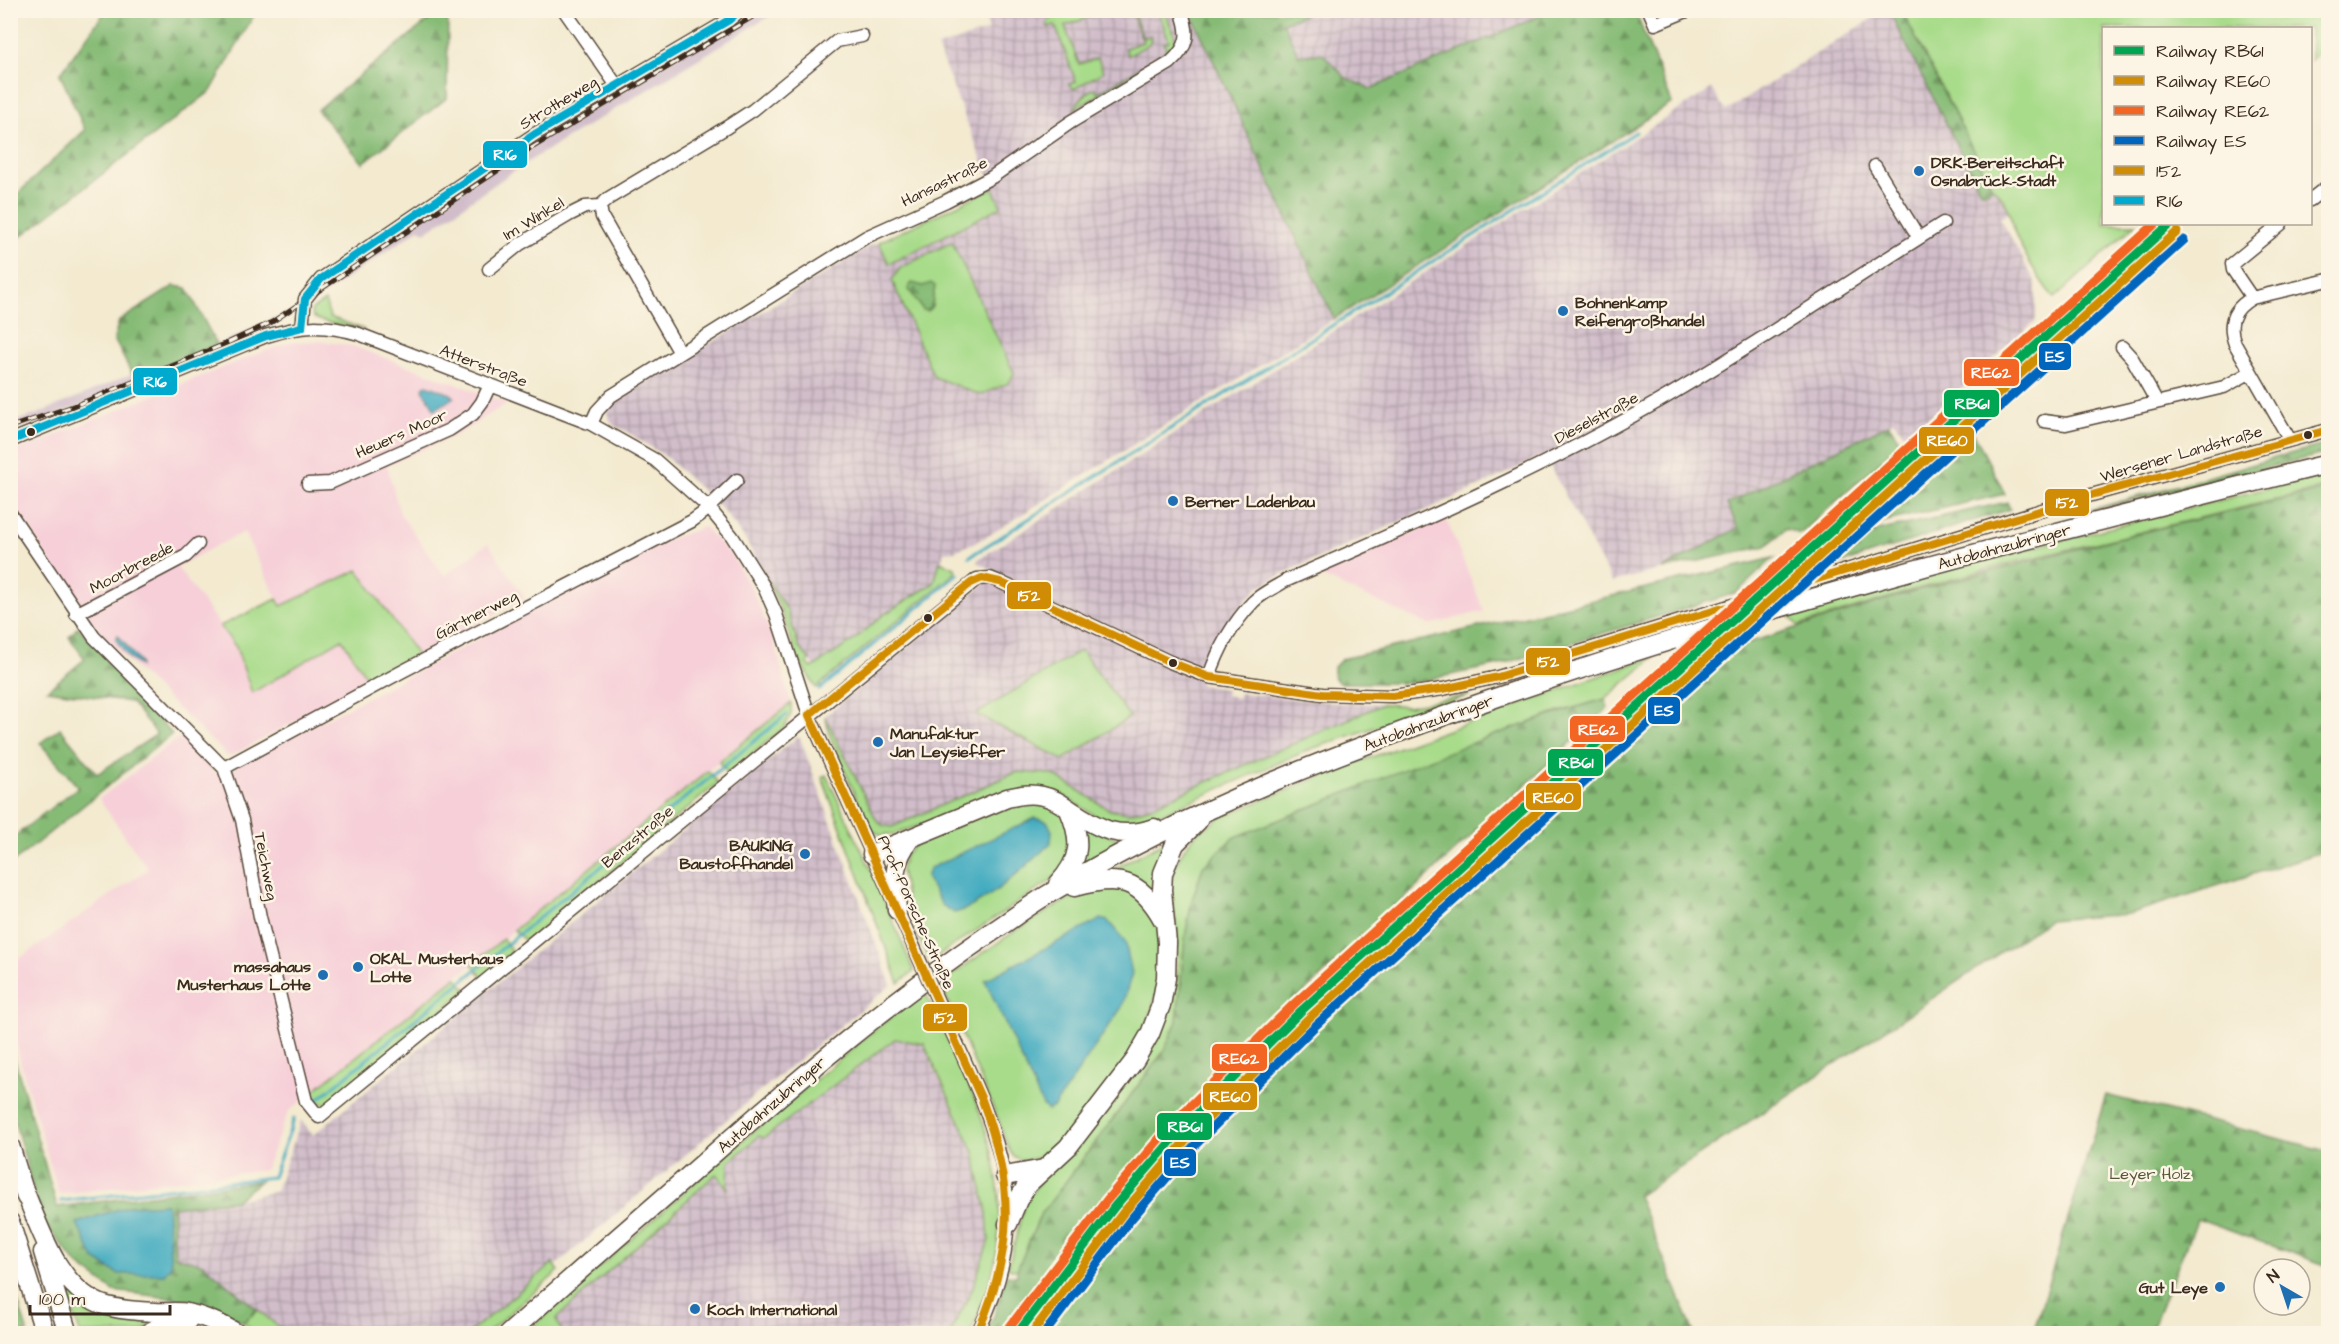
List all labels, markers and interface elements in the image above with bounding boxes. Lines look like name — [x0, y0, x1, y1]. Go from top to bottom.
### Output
legend — [2102, 27, 2312, 225]
text: Railway RB61 — [2156, 39, 2264, 65]
text: Railway RE60 — [2156, 69, 2270, 95]
street label: Strotheweg — [515, 71, 602, 136]
text: Railway RE62 — [2156, 99, 2270, 125]
text: Railway ES — [2156, 129, 2247, 155]
line badge: R16 — [482, 140, 528, 169]
text: R16 — [493, 144, 517, 166]
street label: Hansastraße — [898, 151, 992, 212]
place label: DRK-Bereitschaft Osnabrück-Stadt — [1931, 152, 2065, 192]
text: 152 — [2156, 159, 2182, 184]
marker: DRK-Bereitschaft Osnabrück-Stadt — [1912, 164, 1926, 178]
text: R16 — [2156, 189, 2182, 214]
street label: Im Winkel — [499, 192, 568, 246]
place label: Bohnenkamp Reifengroßhandel — [1575, 292, 1705, 334]
marker: Bohnenkamp Reifengroßhandel — [1556, 304, 1570, 318]
street label: Atterstraße — [437, 339, 531, 393]
line badge: ES — [2038, 342, 2072, 371]
text: ES — [2045, 346, 2066, 368]
line badge: RE62 — [1963, 358, 2020, 387]
text: RE62 — [1971, 362, 2012, 384]
line badge: R16 — [132, 367, 178, 396]
text: R16 — [143, 371, 167, 393]
street label: Dieselstraße — [1551, 386, 1643, 449]
line badge: RB61 — [1943, 389, 2000, 418]
text: RB61 — [1955, 393, 1990, 415]
street label: Heuers Moor — [352, 404, 451, 464]
street label: Wersener Landstraße — [2097, 420, 2265, 488]
unlabelled marker — [25, 426, 37, 438]
line badge: RE60 — [1918, 426, 1975, 455]
unlabelled marker — [2302, 429, 2314, 441]
text: RE60 — [1927, 430, 1968, 452]
line badge: 152 — [2044, 488, 2090, 517]
place label: Berner Ladenbau — [1185, 491, 1315, 513]
text: 152 — [2056, 492, 2079, 514]
marker: Berner Ladenbau — [1166, 494, 1180, 508]
street label: Autobahnzubringer — [1935, 519, 2074, 576]
street label: Moorbreede — [86, 536, 178, 599]
line badge: 152 — [1006, 581, 1052, 610]
street label: Gärtnerweg — [431, 585, 522, 646]
text: 152 — [1018, 585, 1041, 607]
unlabelled marker — [922, 612, 934, 624]
line badge: 152 — [1525, 647, 1571, 676]
text: 152 — [1537, 651, 1560, 673]
unlabelled marker — [1167, 657, 1179, 669]
street label: Autobahnzubringer — [1360, 689, 1497, 758]
line badge: ES — [1647, 696, 1681, 725]
text: ES — [1654, 700, 1675, 722]
line badge: RE62 — [1569, 715, 1626, 743]
text: RE62 — [1578, 719, 1619, 741]
place label: Manufaktur Jan Leysieffer — [889, 723, 1005, 764]
marker: Manufaktur Jan Leysieffer — [871, 735, 885, 749]
line badge: RB61 — [1547, 748, 1604, 777]
text: RB61 — [1559, 752, 1594, 774]
line badge: RE60 — [1525, 782, 1582, 811]
text: RE60 — [1533, 787, 1574, 809]
street label: Benzstraße — [597, 800, 678, 873]
street label: Teichweg — [248, 830, 283, 902]
street label: Prof.-Porsche-Straße — [872, 832, 960, 993]
place label: BAUKING Baustoffhandel — [679, 835, 794, 875]
marker: BAUKING Baustoffhandel — [798, 847, 812, 861]
place label: OKAL Musterhaus Lotte — [370, 948, 504, 988]
place label: massahaus Musterhaus Lotte — [177, 956, 311, 996]
marker: OKAL Musterhaus Lotte — [351, 960, 365, 974]
marker: massahaus Musterhaus Lotte — [316, 968, 330, 982]
line badge: 152 — [922, 1003, 968, 1032]
text: 152 — [934, 1007, 957, 1029]
line badge: RE62 — [1211, 1043, 1268, 1072]
text: RE62 — [1219, 1048, 1260, 1070]
street label: Autobahnzubringer — [713, 1051, 831, 1159]
line badge: RE60 — [1202, 1082, 1258, 1111]
text: RE60 — [1210, 1086, 1251, 1108]
line badge: RB61 — [1156, 1112, 1213, 1141]
text: RB61 — [1168, 1116, 1203, 1138]
line badge: ES — [1163, 1148, 1197, 1177]
text: ES — [1170, 1152, 1191, 1174]
park label: Leyer Holz — [2109, 1163, 2191, 1186]
north arrow — [2252, 1257, 2312, 1317]
text: N — [2262, 1264, 2284, 1288]
place label: Gut Leye — [2139, 1277, 2208, 1300]
scale bar — [30, 1278, 170, 1316]
marker: Gut Leye — [2213, 1280, 2227, 1294]
text: 100 m — [39, 1287, 85, 1312]
place label: Koch International — [707, 1299, 838, 1321]
marker: Koch International — [688, 1302, 702, 1316]

